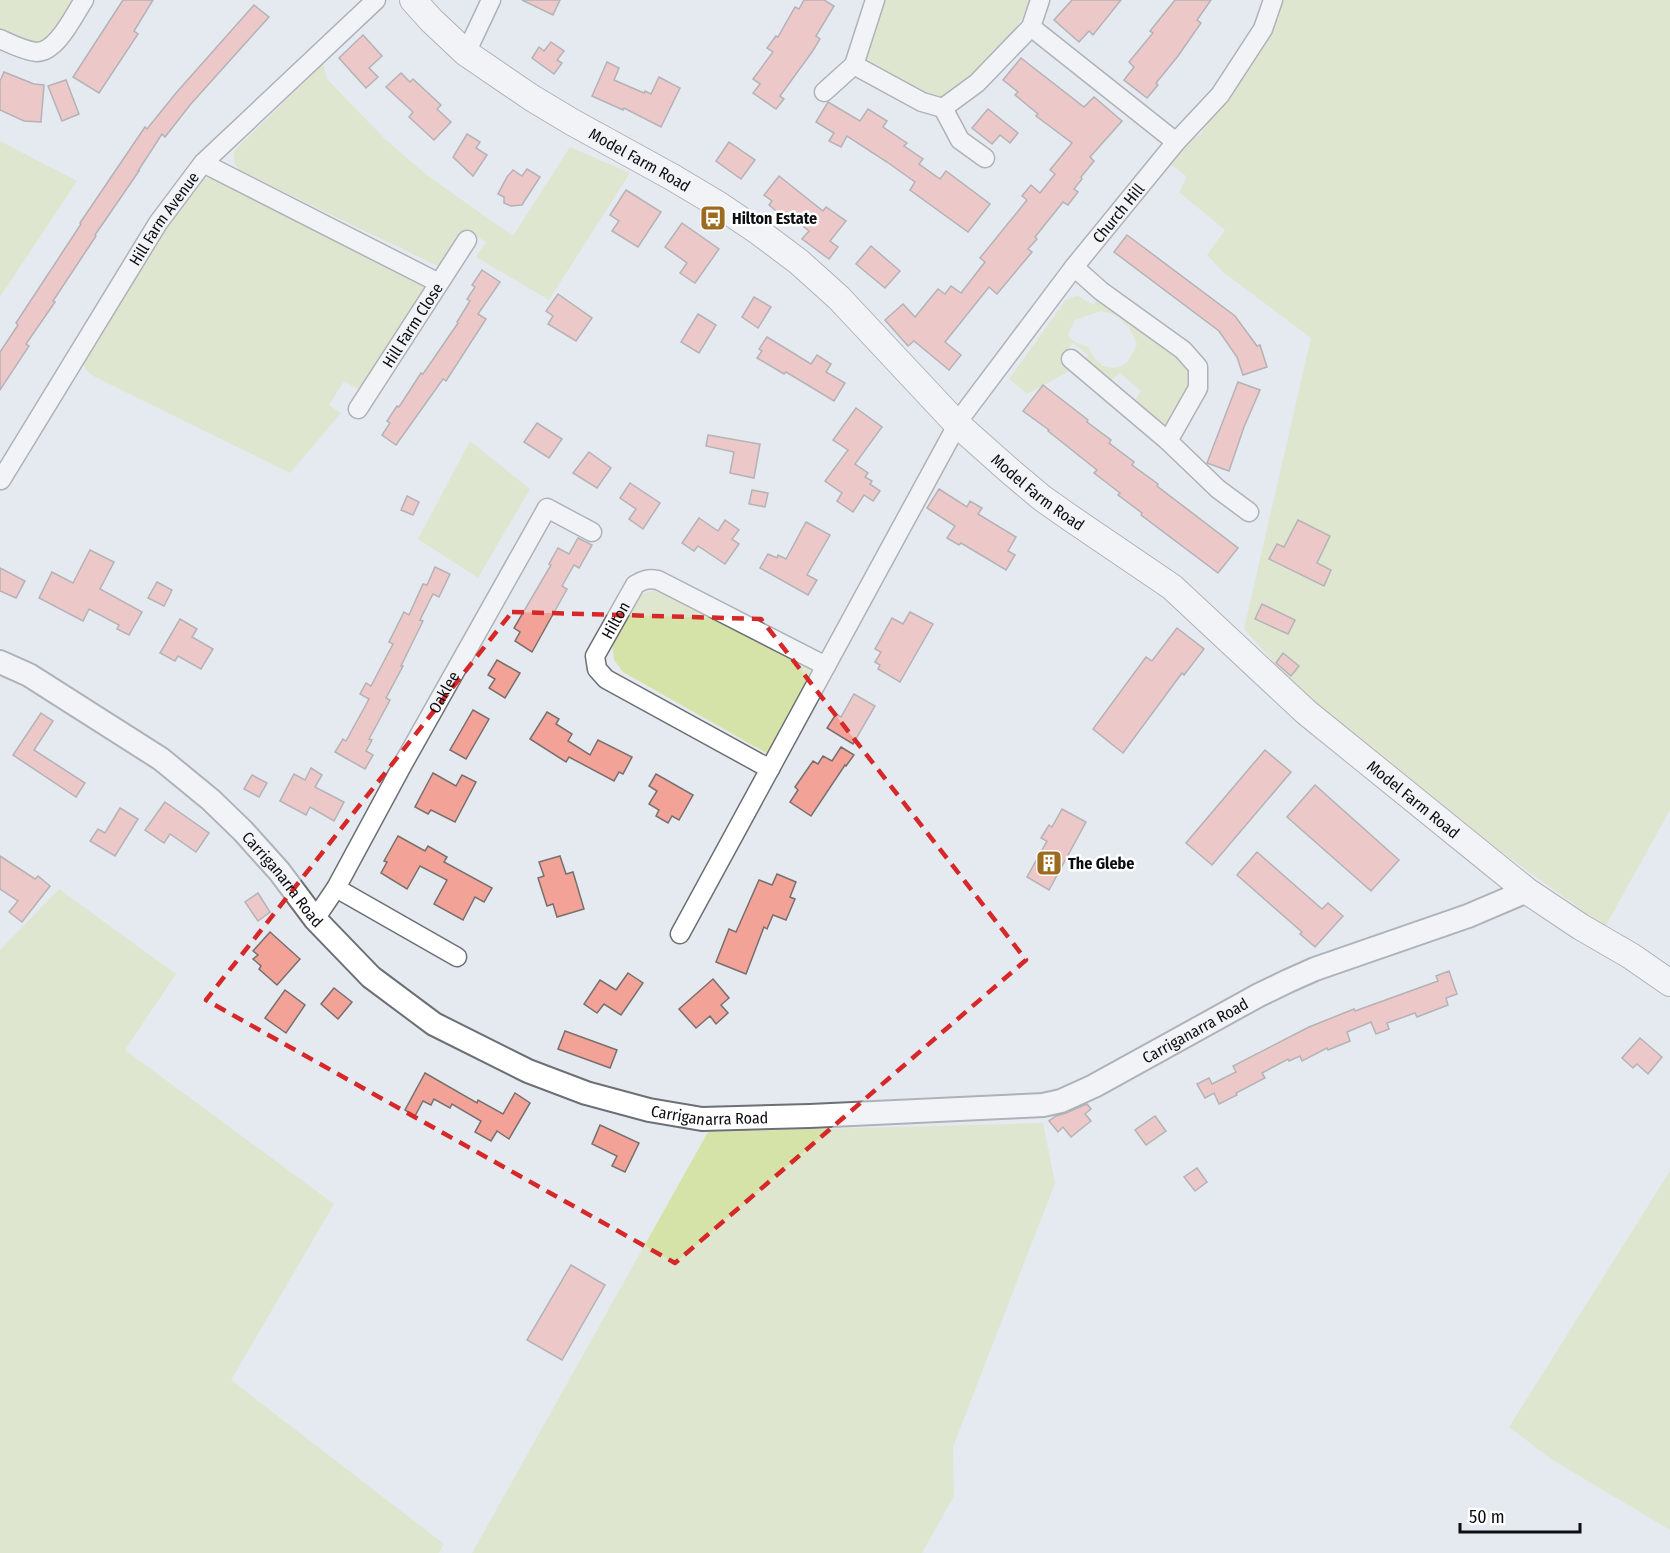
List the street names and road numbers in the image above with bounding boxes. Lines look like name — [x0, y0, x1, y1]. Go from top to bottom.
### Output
street label: Model Farm Road — [586, 124, 694, 196]
street label: Hill Farm Avenue — [125, 168, 203, 269]
street label: Church Hill — [1089, 180, 1148, 247]
street label: Hill Farm Close — [378, 279, 447, 371]
street label: Model Farm Road — [987, 450, 1088, 535]
street label: Hilton — [598, 598, 634, 642]
street label: Oaklee — [425, 668, 463, 717]
street label: Model Farm Road — [1363, 757, 1463, 842]
street label: Carriganarra Road — [238, 828, 327, 931]
street label: Carriganarra Road — [1139, 994, 1251, 1067]
street label: Carriganarra Road — [649, 1101, 769, 1129]

